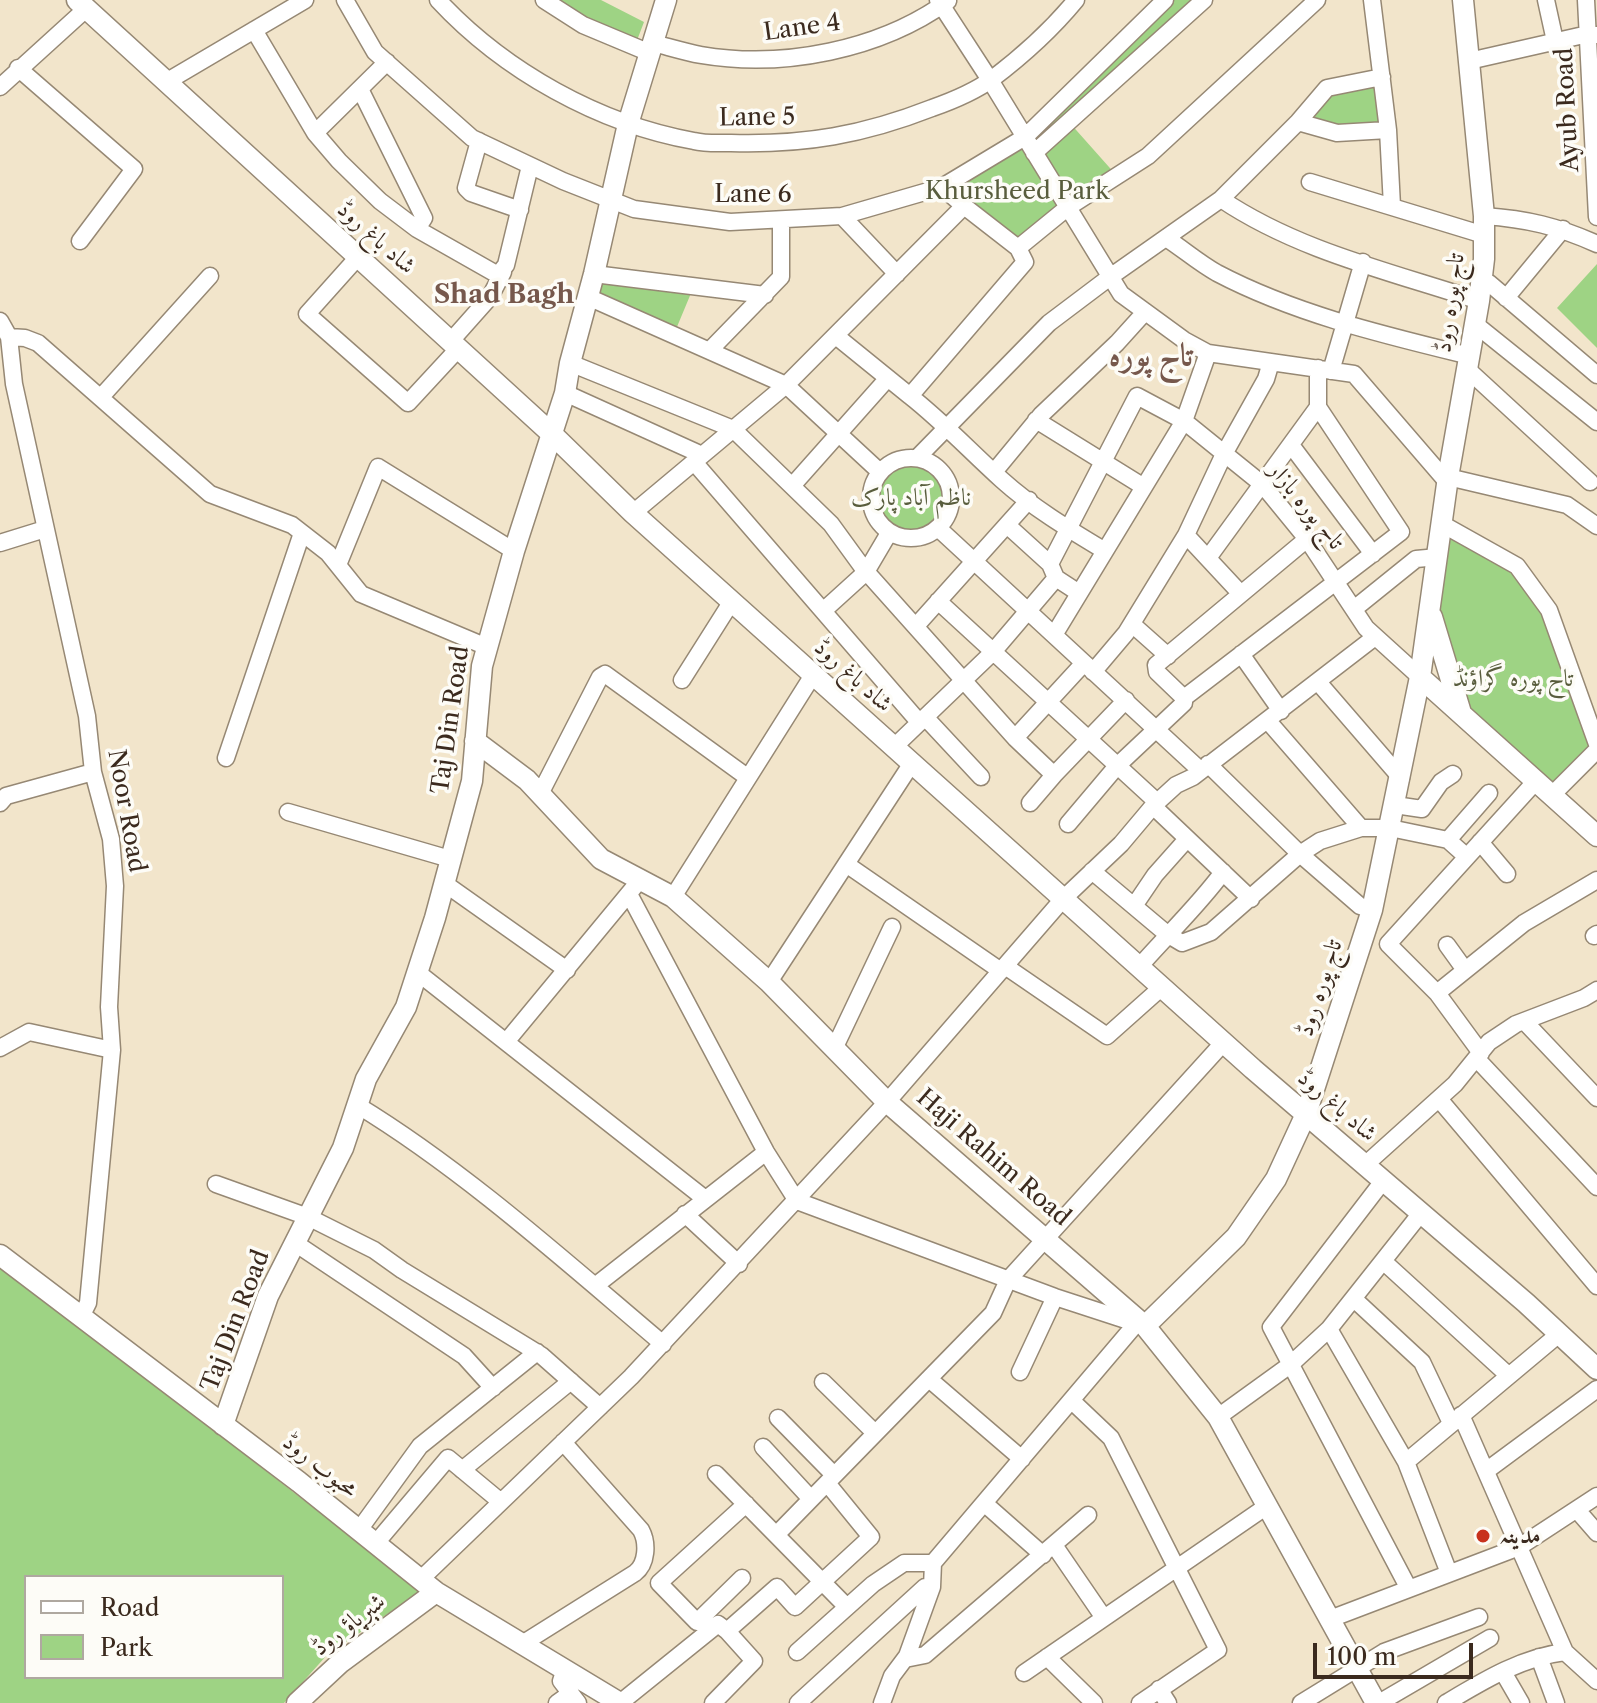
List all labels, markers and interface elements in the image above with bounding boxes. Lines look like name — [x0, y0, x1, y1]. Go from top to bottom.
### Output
street label: Lane 4 — [762, 8, 842, 48]
street label: Ayub Road — [1550, 47, 1586, 173]
street label: Lane 5 — [719, 103, 795, 133]
park label: Khursheed Park — [925, 178, 1109, 206]
street label: Lane 6 — [714, 181, 792, 209]
street label: شاد باغ روڈ — [331, 195, 421, 281]
street label: تاج پورہ روڈ — [1429, 252, 1471, 354]
district label: Shad Bagh — [434, 279, 574, 311]
district label: تاج پورہ — [1109, 338, 1193, 376]
street label: تاج پورہ بازار — [1262, 456, 1350, 556]
park label: ناظم آباد پارک — [851, 484, 971, 512]
street label: شاد باغ روڈ — [808, 633, 898, 719]
street label: Taj Din Road — [426, 644, 476, 796]
park label: تاج پورہ گراؤنڈ — [1453, 665, 1573, 693]
street label: Noor Road — [101, 747, 151, 875]
street label: تاج پورہ روڈ — [1291, 936, 1349, 1040]
street label: شاد باغ روڈ — [1291, 1064, 1383, 1148]
street label: Haji Rahim Road — [910, 1083, 1076, 1233]
street label: Taj Din Road — [196, 1246, 276, 1396]
street label: محبوب روڈ — [277, 1428, 363, 1504]
place label: مدینہ — [1499, 1522, 1541, 1550]
marker: مدینہ — [1474, 1527, 1492, 1545]
legend — [24, 1575, 284, 1679]
street label: شېرپاؤ روڈ — [307, 1588, 391, 1662]
text: Road — [100, 1593, 159, 1622]
scale bar — [1317, 1627, 1477, 1677]
text: Park — [100, 1633, 152, 1662]
text: 100 m — [1327, 1642, 1396, 1671]

